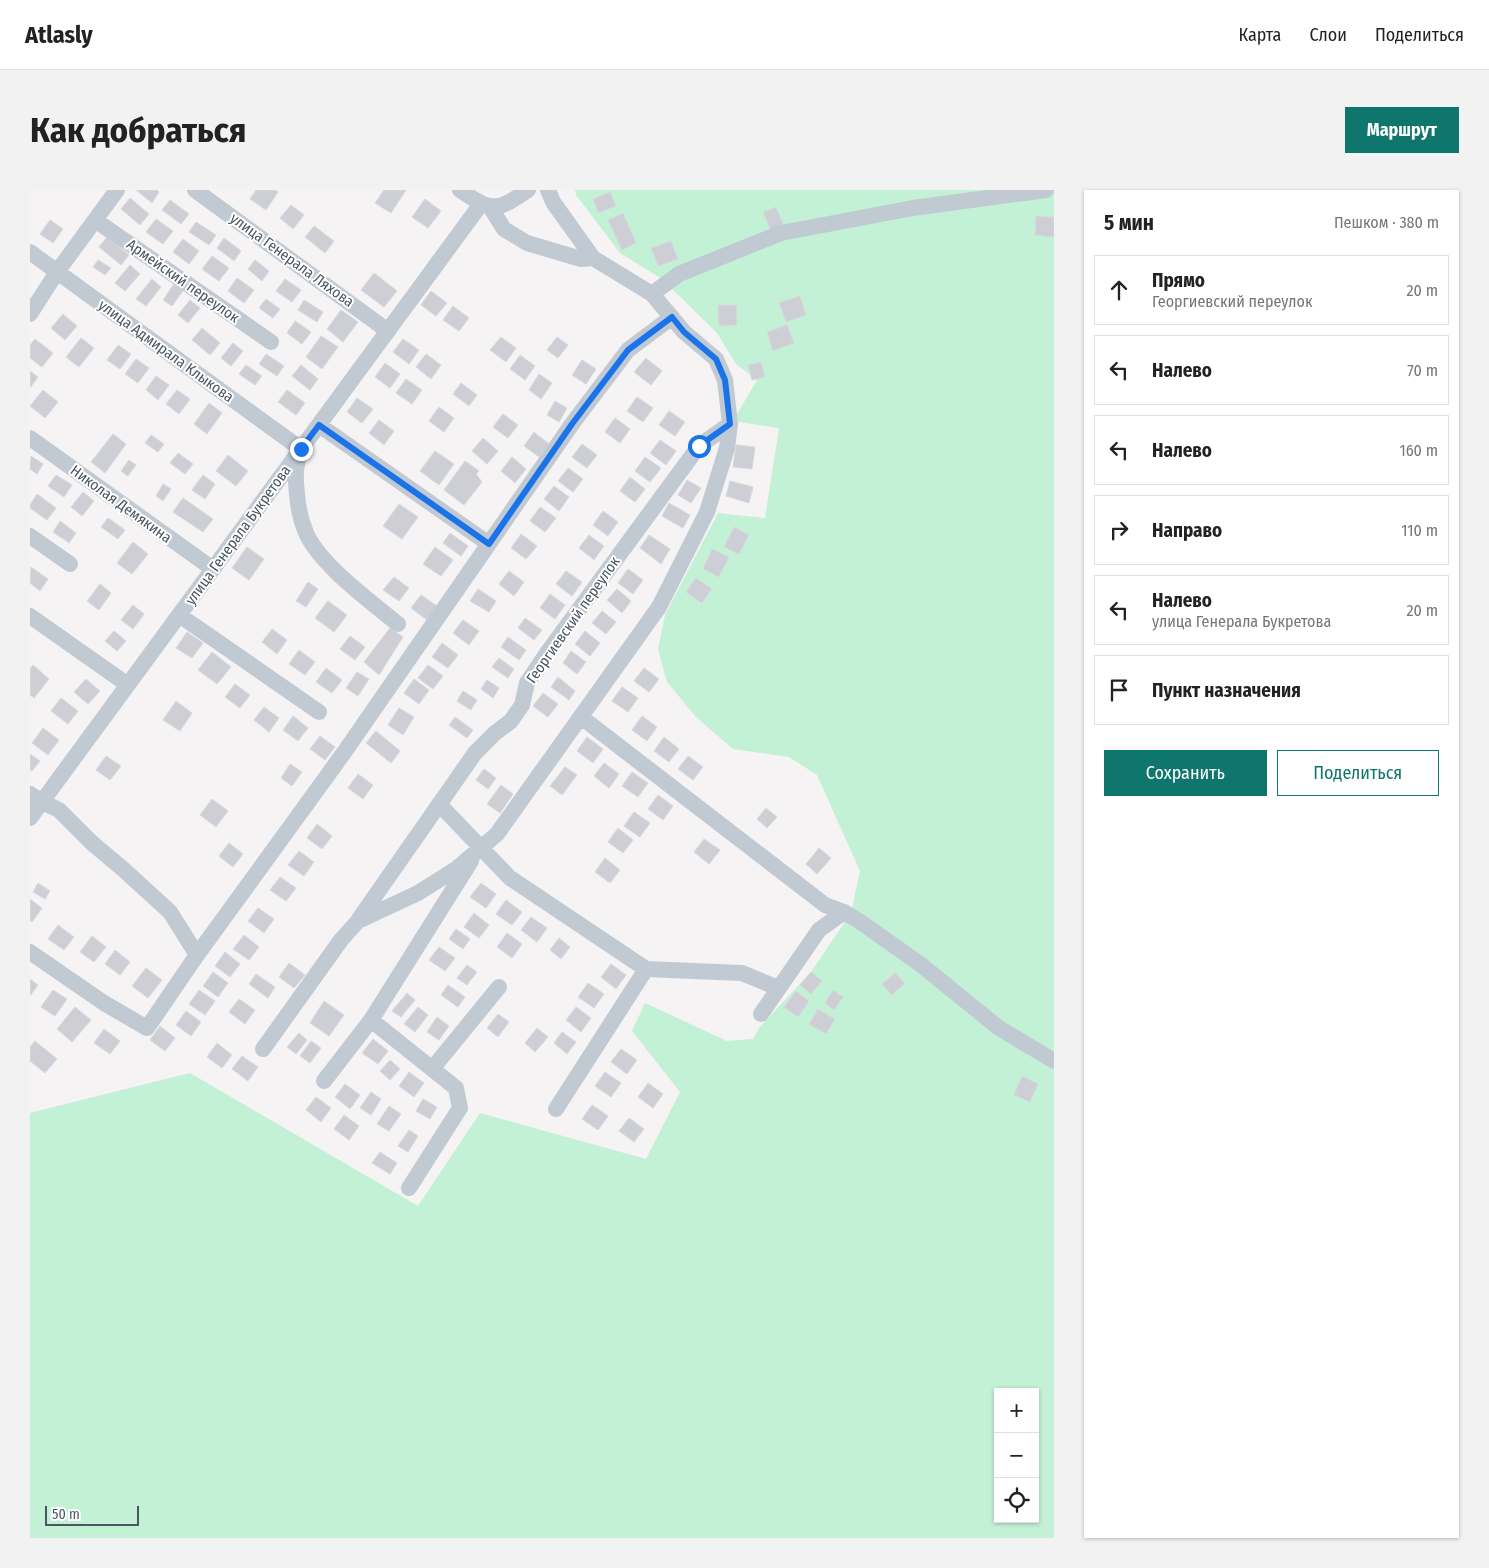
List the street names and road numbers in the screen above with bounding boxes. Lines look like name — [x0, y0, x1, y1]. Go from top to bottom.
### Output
street label: улица Генерала Ляхова — [227, 209, 357, 311]
street label: Армейский переулок — [123, 235, 243, 327]
street label: улица Адмирала Клыкова — [95, 296, 237, 406]
street label: Николая Демякина — [67, 461, 175, 547]
street label: улица Генерала Букретова — [181, 462, 295, 608]
street label: Георгиевский переулок — [522, 553, 624, 687]

